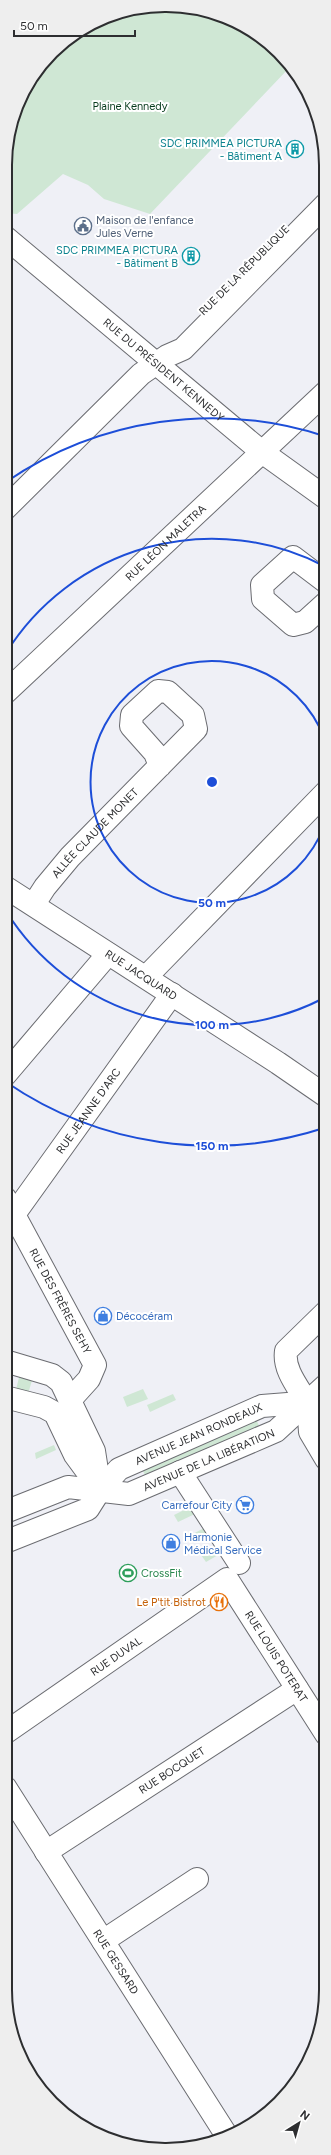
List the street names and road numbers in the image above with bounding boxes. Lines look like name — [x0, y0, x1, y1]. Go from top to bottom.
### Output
street label: RUE DE LA RÉPUBLIQUE — [196, 222, 292, 318]
street label: RUE DU PRÉSIDENT KENNEDY — [100, 316, 227, 425]
street label: RUE LÉON MALETRA — [123, 502, 209, 584]
street label: ALLÉE CLAUDE MONET — [49, 786, 141, 881]
street label: RUE JACQUARD — [102, 947, 180, 1003]
street label: RUE JEANNE D'ARC — [54, 1066, 124, 1156]
street label: RUE DES FRÈRES SEHY — [26, 1246, 94, 1357]
street label: AVENUE JEAN RONDEAUX — [133, 1401, 265, 1468]
street label: AVENUE DE LA LIBÉRATION — [141, 1426, 277, 1494]
street label: RUE LOUIS POTERAT — [242, 1609, 310, 1705]
street label: RUE DUVAL — [88, 1634, 145, 1679]
street label: RUE BOCQUET — [137, 1745, 208, 1797]
street label: RUE GESSARD — [90, 1927, 141, 1997]

